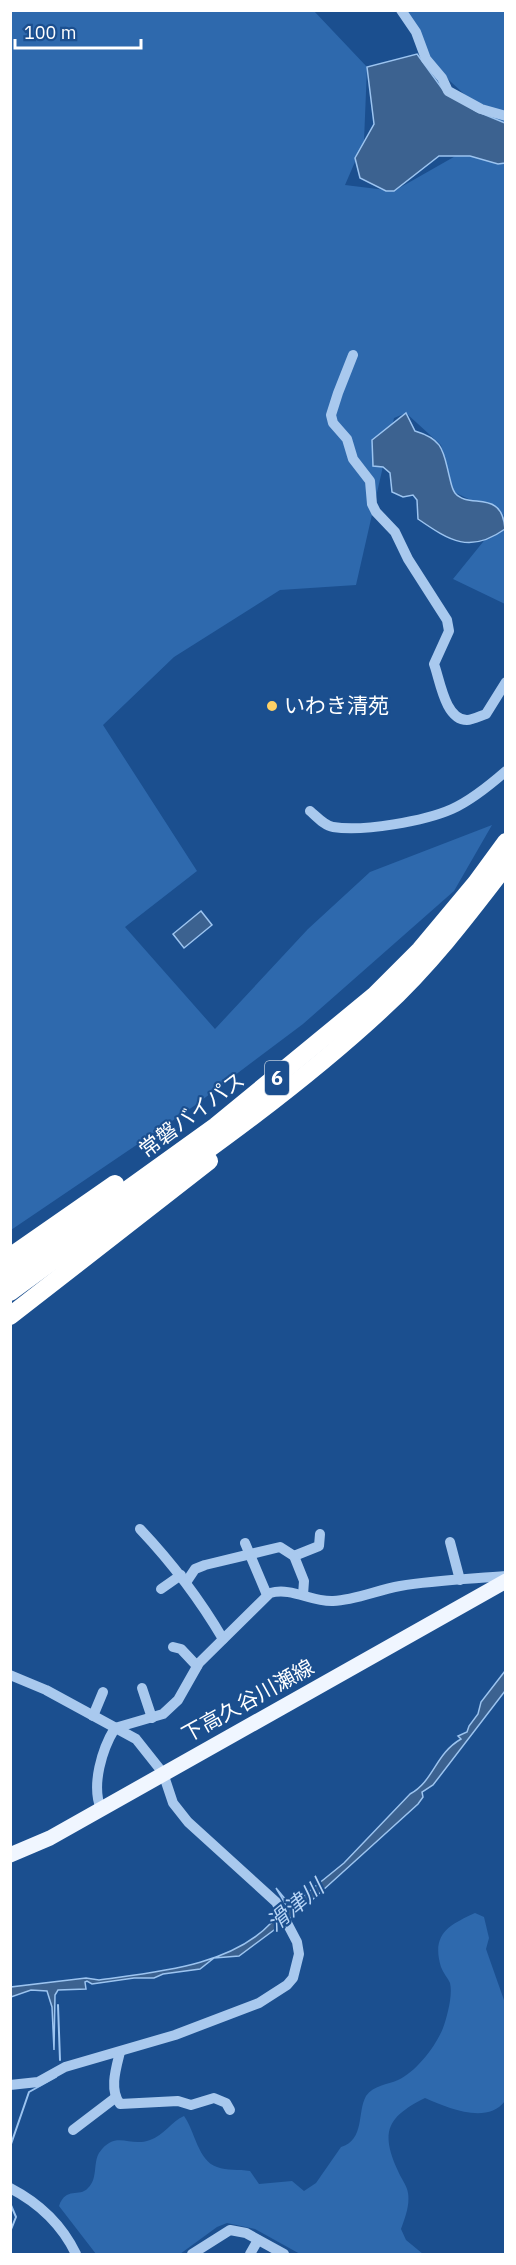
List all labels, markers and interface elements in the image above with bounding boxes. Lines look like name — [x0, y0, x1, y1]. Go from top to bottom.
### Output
scale bar — [15, 12, 141, 50]
text: 100 m — [24, 21, 76, 44]
place label: いわき清苑 — [284, 691, 389, 719]
marker: いわき清苑 — [265, 699, 279, 713]
road number: 6 — [265, 1061, 289, 1095]
street label: 常磐バイパス — [133, 1065, 250, 1163]
street label: 下高久谷川瀬線 — [176, 1652, 319, 1748]
water label: 滑津川 — [260, 1871, 331, 1937]

